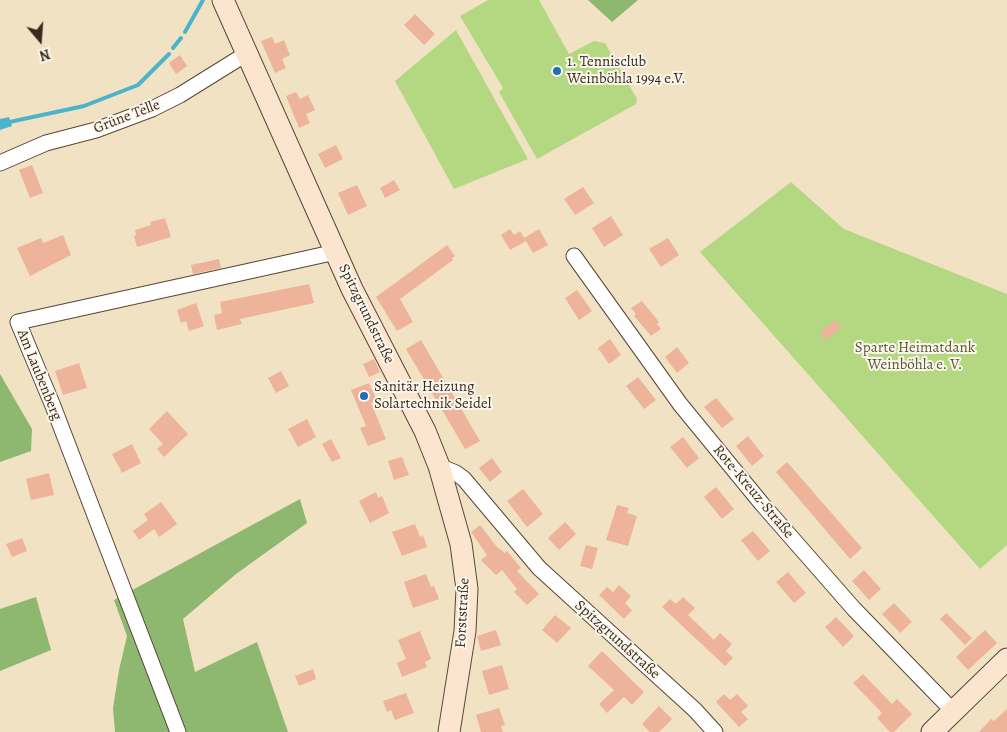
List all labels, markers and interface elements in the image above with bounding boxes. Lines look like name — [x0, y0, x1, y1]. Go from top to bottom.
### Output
north arrow — [15, 15, 65, 65]
text: N — [37, 44, 53, 65]
place label: 1. Tennisclub Weinböhla 1994 e.V. — [567, 53, 686, 88]
marker: 1. Tennisclub Weinböhla 1994 e.V. — [551, 65, 563, 77]
street label: Grüne Telle — [91, 96, 163, 138]
street label: Spitzgrundstraße — [334, 261, 398, 367]
street label: Am Laubenberg — [13, 327, 65, 423]
park label: Sparte Heimatdank Weinböhla e. V. — [855, 339, 975, 374]
place label: Sanitär Heizung Solartechnik Seidel — [374, 378, 491, 413]
marker: Sanitär Heizung Solartechnik Seidel — [358, 390, 370, 402]
street label: Rote-Kreuz-Straße — [709, 442, 797, 542]
street label: Forststraße — [452, 577, 474, 649]
street label: Spitzgrundstraße — [571, 597, 663, 683]

